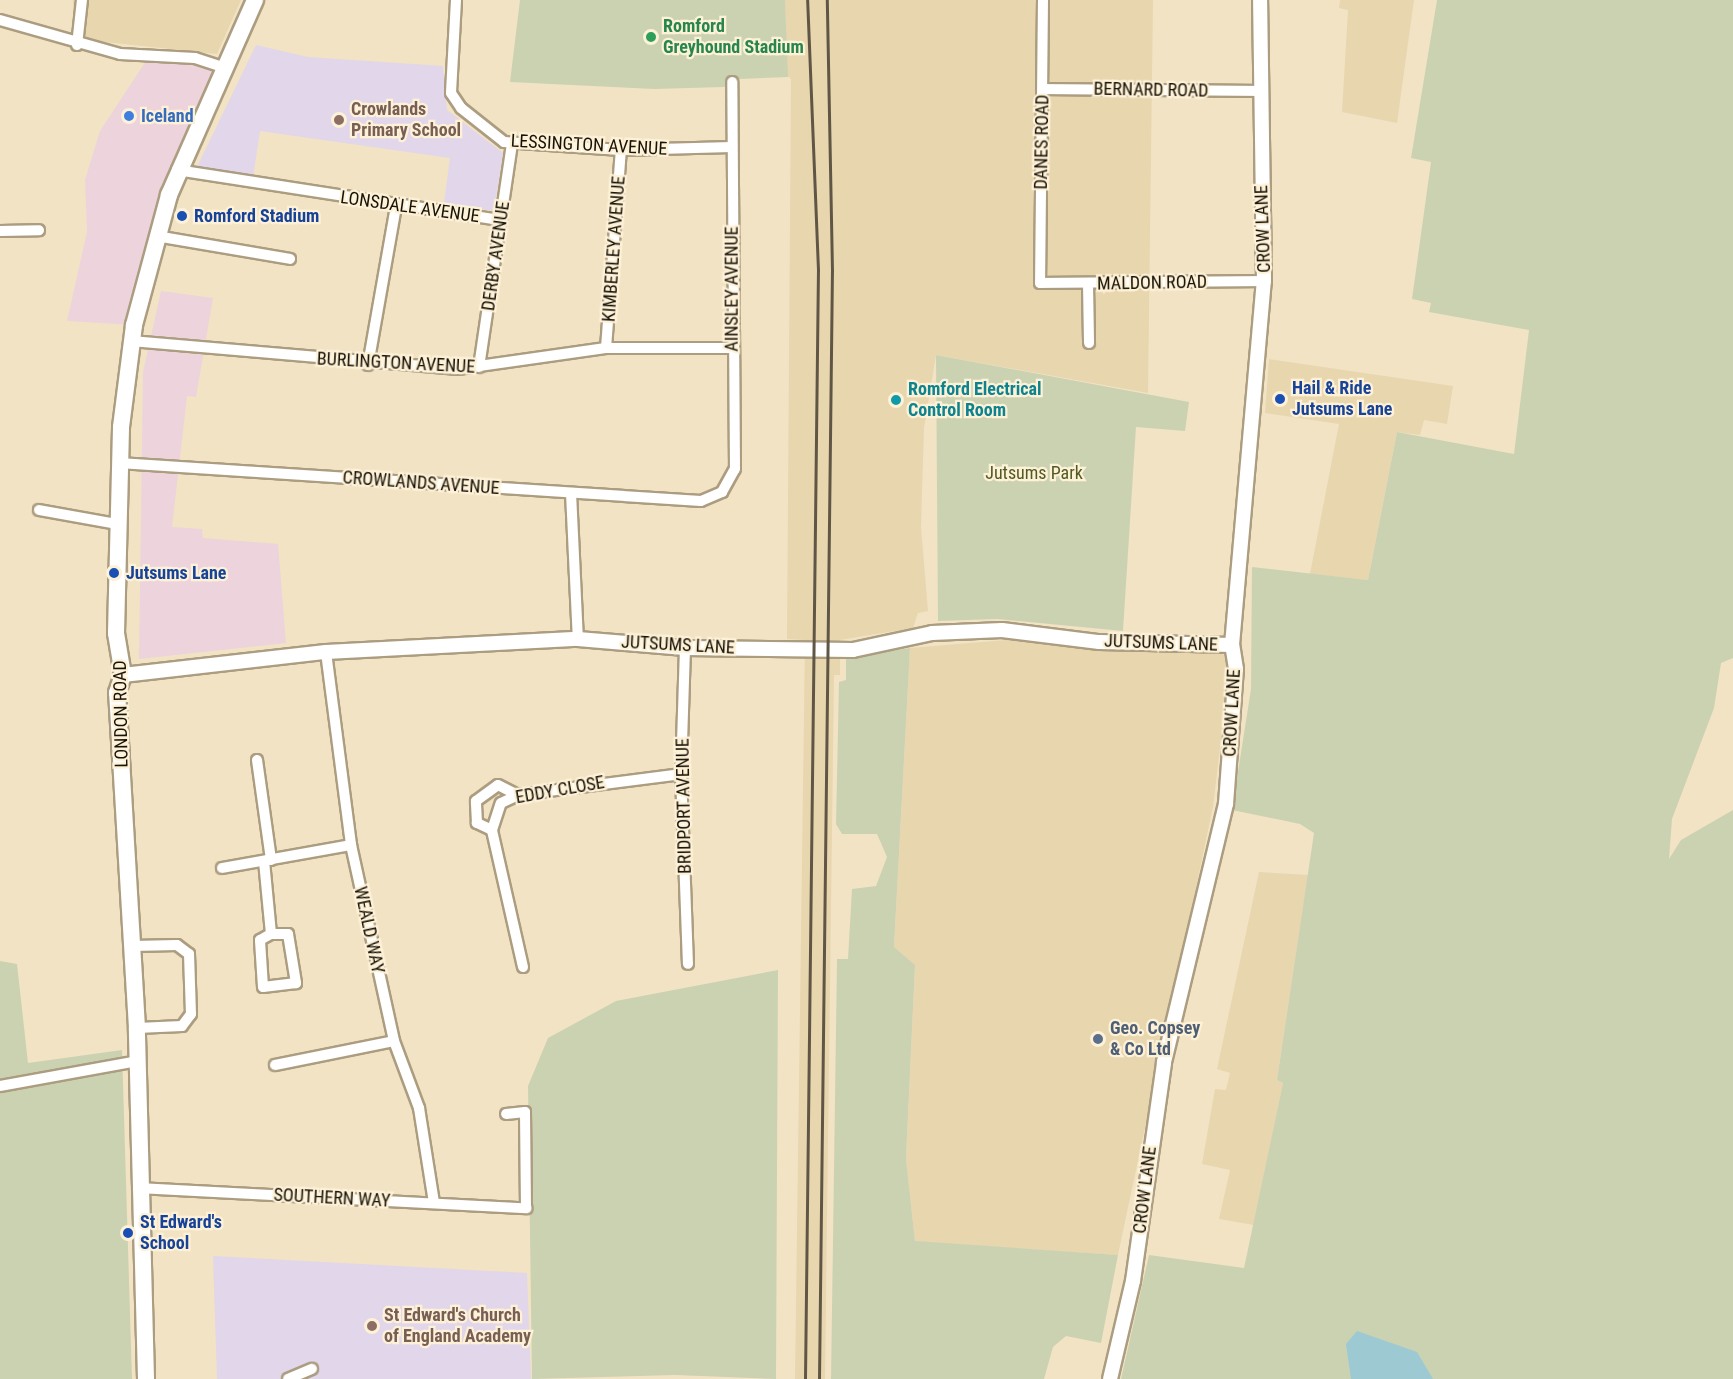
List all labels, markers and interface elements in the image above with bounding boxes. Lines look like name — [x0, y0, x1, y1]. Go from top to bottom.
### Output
place label: Romford Greyhound Stadium — [663, 16, 804, 58]
marker: Romford Greyhound Stadium — [644, 30, 658, 44]
street label: BERNARD ROAD — [1093, 78, 1209, 102]
street label: DANES ROAD — [1030, 94, 1054, 190]
place label: Crowlands Primary School — [351, 99, 461, 142]
place label: Iceland — [141, 105, 194, 127]
marker: Iceland — [122, 109, 136, 123]
marker: Crowlands Primary School — [332, 113, 346, 127]
street label: LESSINGTON AVENUE — [510, 130, 668, 160]
street label: KIMBERLEY AVENUE — [598, 175, 630, 323]
street label: CROW LANE — [1251, 185, 1275, 273]
street label: LONSDALE AVENUE — [339, 187, 481, 227]
street label: DERBY AVENUE — [478, 200, 514, 312]
place label: Romford Stadium — [194, 205, 319, 227]
marker: Romford Stadium — [175, 209, 189, 223]
street label: AINSLEY AVENUE — [721, 226, 743, 352]
street label: MALDON ROAD — [1097, 271, 1207, 295]
street label: BURLINGTON AVENUE — [316, 348, 476, 378]
place label: Hail & Ride Jutsums Lane — [1292, 378, 1392, 420]
place label: Romford Electrical Control Room — [908, 379, 1042, 422]
marker: Hail & Ride Jutsums Lane — [1273, 392, 1287, 406]
marker: Romford Electrical Control Room — [889, 393, 903, 407]
park label: Jutsums Park — [985, 462, 1083, 484]
street label: CROWLANDS AVENUE — [342, 467, 500, 499]
place label: Jutsums Lane — [126, 562, 226, 584]
marker: Jutsums Lane — [107, 566, 121, 580]
street label: JUTSUMS LANE — [1104, 630, 1218, 656]
street label: JUTSUMS LANE — [621, 631, 735, 659]
street label: LONDON ROAD — [109, 660, 133, 768]
street label: CROW LANE — [1219, 669, 1245, 757]
street label: BRIDPORT AVENUE — [672, 738, 696, 874]
street label: EDDY CLOSE — [514, 772, 606, 808]
street label: WEALD WAY — [349, 885, 389, 975]
place label: Geo. Copsey & Co Ltd — [1110, 1018, 1200, 1060]
marker: Geo. Copsey & Co Ltd — [1091, 1032, 1105, 1046]
street label: CROW LANE — [1129, 1145, 1161, 1235]
street label: SOUTHERN WAY — [273, 1184, 391, 1212]
place label: St Edward's School — [140, 1212, 222, 1254]
marker: St Edward's School — [121, 1226, 135, 1240]
place label: St Edward's Church of England Academy — [384, 1305, 531, 1348]
marker: St Edward's Church of England Academy — [365, 1319, 379, 1333]

